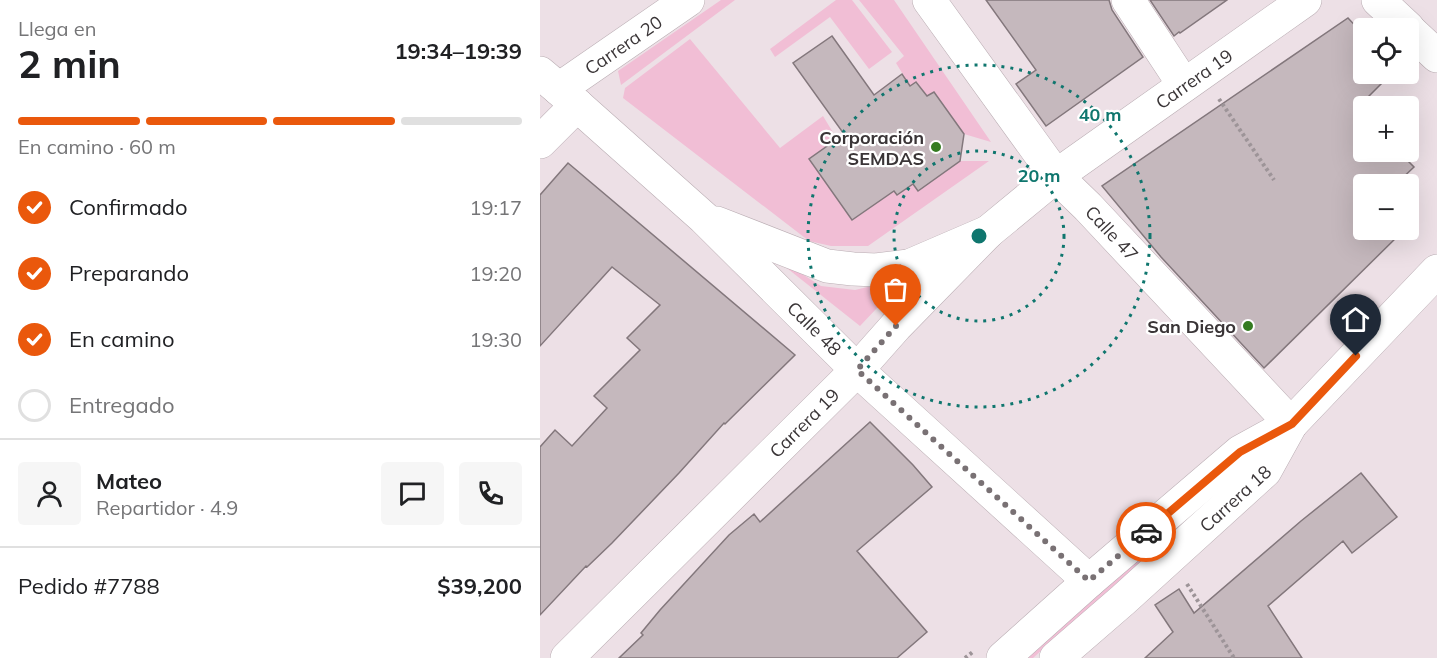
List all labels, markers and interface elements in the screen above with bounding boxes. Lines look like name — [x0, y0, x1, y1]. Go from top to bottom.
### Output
street label: Carrera 20 — [580, 10, 666, 79]
text: Llega en — [18, 16, 96, 41]
map controls — [1353, 18, 1419, 240]
button: locate — [1353, 18, 1419, 84]
text: 19:34–19:39 — [394, 37, 522, 65]
text: 2 min — [18, 39, 121, 88]
street label: Carrera 19 — [1151, 43, 1237, 114]
button: + — [1353, 96, 1419, 162]
text: 40 m — [1079, 103, 1121, 126]
place label: Corporación SEMDAS — [819, 126, 924, 170]
text: En camino · 60 m — [18, 134, 176, 159]
marker: Corporación SEMDAS — [929, 140, 943, 154]
text: 20 m — [1018, 164, 1060, 187]
button: − — [1353, 174, 1419, 240]
icon: check — [18, 191, 51, 224]
text: Confirmado — [69, 193, 188, 221]
text: 19:17 — [469, 195, 522, 220]
street label: Calle 47 — [1081, 200, 1144, 265]
centre of rings — [969, 226, 989, 246]
icon: check — [18, 257, 51, 290]
text: Preparando — [69, 259, 189, 287]
text: 19:20 — [469, 261, 522, 286]
pin — [870, 264, 921, 326]
icon: bag — [879, 273, 912, 306]
pin — [1330, 294, 1381, 356]
street label: Calle 48 — [783, 296, 847, 360]
icon: home — [1339, 303, 1372, 336]
place label: San Diego — [1147, 315, 1236, 338]
marker: San Diego — [1241, 319, 1255, 333]
icon: check — [18, 323, 51, 356]
text: En camino — [69, 325, 175, 353]
text: 19:30 — [469, 327, 522, 352]
street label: Carrera 19 — [764, 383, 844, 462]
text: Entregado — [69, 391, 175, 419]
street label: Carrera 18 — [1194, 460, 1276, 537]
button: person — [18, 462, 81, 525]
button: chat — [381, 462, 444, 525]
button: phone — [459, 462, 522, 525]
text: Mateo — [96, 467, 162, 495]
text: Repartidor · 4.9 — [96, 495, 238, 520]
courier — [1116, 502, 1176, 562]
icon: car — [1130, 516, 1163, 549]
text: Pedido #7788 — [18, 572, 160, 600]
text: $39,200 — [437, 572, 522, 600]

